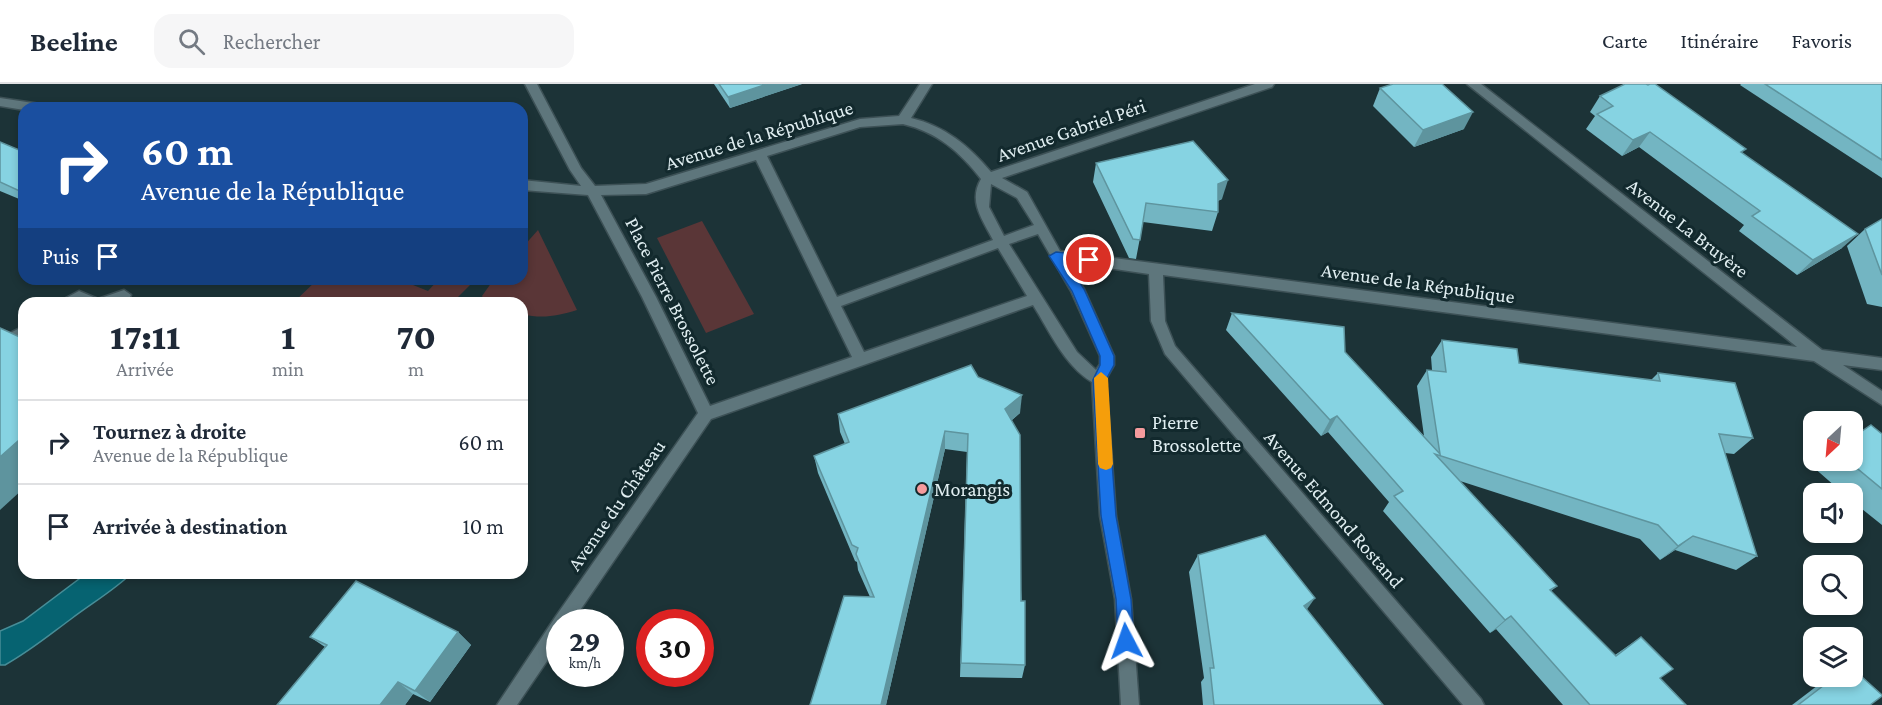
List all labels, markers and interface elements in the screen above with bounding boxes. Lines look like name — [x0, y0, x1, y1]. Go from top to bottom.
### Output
search box — [154, 14, 574, 68]
icon: search — [175, 25, 208, 58]
text: Beeline — [30, 26, 118, 57]
text: Rechercher — [223, 29, 321, 54]
text: Carte — [1602, 29, 1648, 53]
text: Itinéraire — [1681, 29, 1758, 53]
text: Favoris — [1791, 29, 1852, 53]
street label: Avenue Gabriel Péri — [994, 94, 1148, 166]
street label: Avenue de la République — [662, 96, 856, 175]
icon: right — [42, 126, 120, 204]
text: 60 m — [141, 127, 233, 174]
street label: Avenue La Bruyère — [1622, 174, 1753, 283]
text: Avenue de la République — [141, 176, 404, 206]
street label: Place Pierre Brossolette — [621, 214, 725, 388]
pin — [1063, 234, 1114, 285]
icon: arrive — [91, 240, 124, 273]
icon: arrive — [1072, 243, 1105, 276]
text: Puis — [42, 244, 79, 269]
street label: Avenue de la République — [1320, 259, 1516, 308]
text: 17:11 — [110, 317, 180, 357]
text: 1 — [281, 317, 295, 357]
text: 70 — [396, 317, 436, 357]
text: Arrivée — [116, 358, 174, 380]
text: min — [272, 358, 304, 380]
text: m — [408, 358, 424, 380]
place label: Pierre Brossolette — [1152, 411, 1241, 456]
north arrow — [1803, 411, 1863, 471]
map controls — [1803, 411, 1863, 687]
text: Tournez à droite — [93, 419, 246, 444]
icon: right — [42, 426, 75, 459]
marker: Pierre Brossolette — [1133, 426, 1147, 440]
street label: Avenue Edmond Rostand — [1260, 426, 1408, 592]
text: 60 m — [459, 430, 504, 455]
street label: Avenue du Château — [563, 435, 670, 575]
text: Avenue de la République — [93, 444, 288, 466]
place label: Morangis — [934, 478, 1010, 501]
marker: Morangis — [915, 482, 929, 496]
button: sound — [1803, 483, 1863, 543]
icon: arrive — [42, 510, 75, 543]
text: Arrivée à destination — [93, 514, 287, 539]
text: 10 m — [462, 514, 504, 539]
button: search — [1803, 555, 1863, 615]
speed limit sign: 30 — [636, 609, 714, 687]
position arrow — [1094, 609, 1158, 673]
text: 29 — [569, 624, 601, 657]
button: layers — [1803, 627, 1863, 687]
text: km/h — [569, 655, 601, 671]

